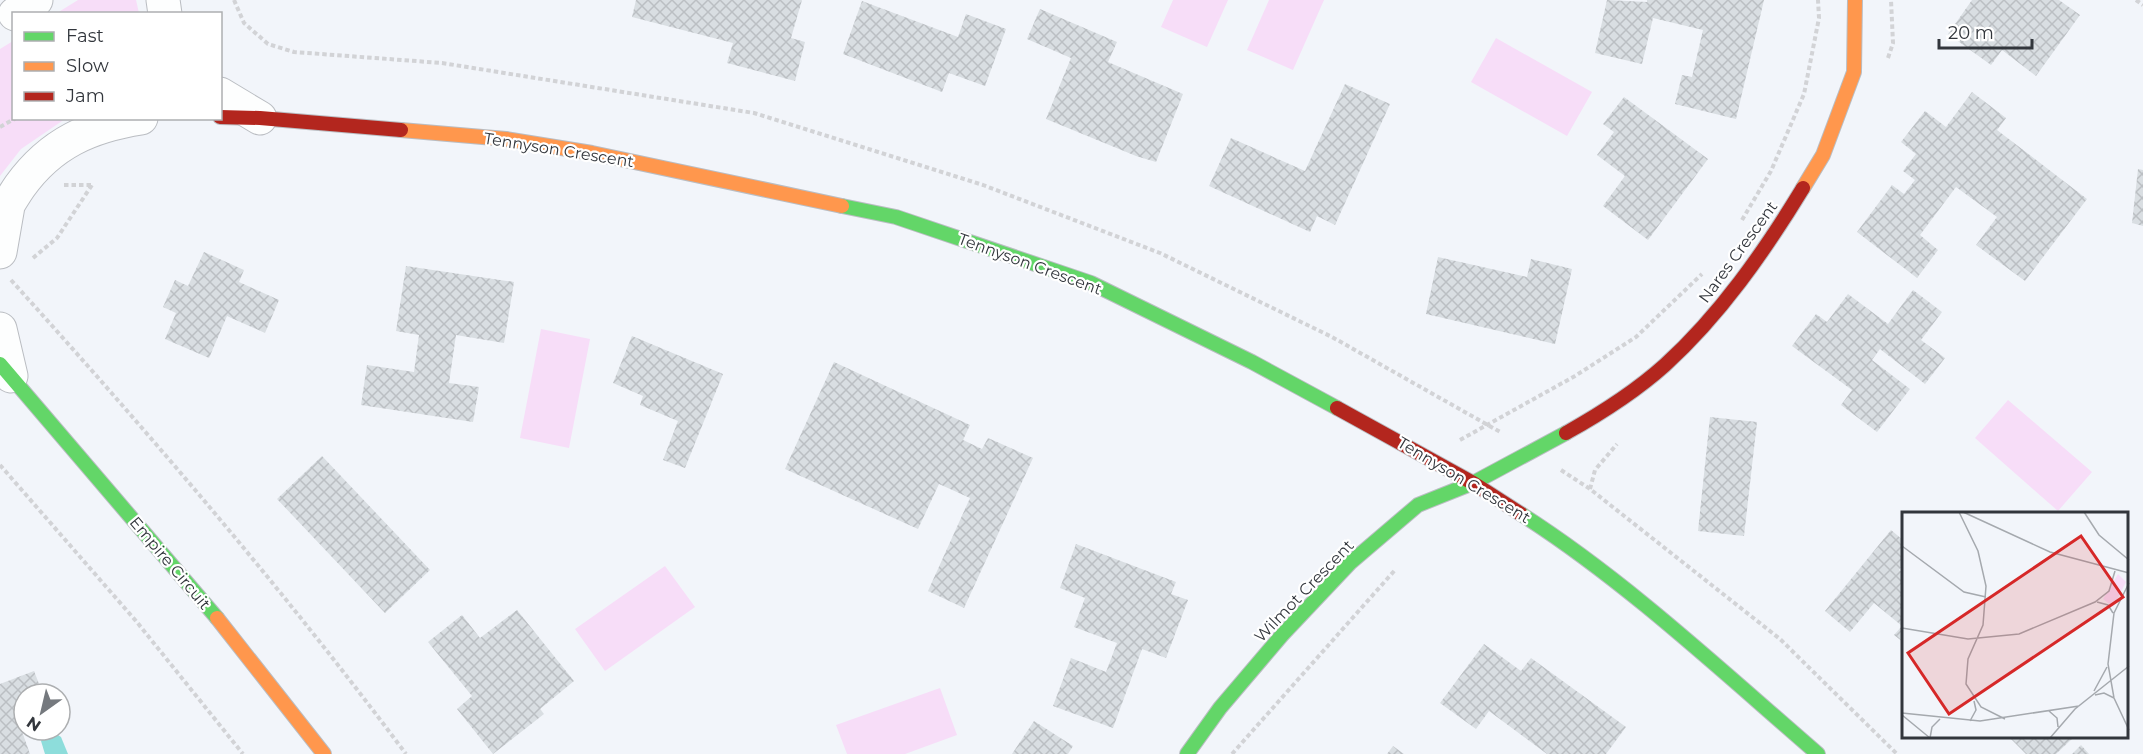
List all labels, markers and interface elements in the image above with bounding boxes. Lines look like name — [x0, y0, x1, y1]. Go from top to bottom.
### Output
legend — [12, 12, 222, 120]
scale bar — [1939, 12, 2032, 50]
text: 20 m — [1948, 22, 1994, 44]
text: Fast — [66, 25, 104, 47]
text: Slow — [66, 55, 109, 77]
text: Jam — [65, 85, 105, 107]
street label: Tennyson Crescent — [483, 129, 636, 171]
street label: Nares Crescent — [1695, 197, 1782, 307]
street label: Tennyson Crescent — [956, 229, 1105, 299]
street label: Tennyson Crescent — [1394, 433, 1534, 527]
inset map — [1902, 512, 2128, 739]
street label: Empire Circuit — [126, 513, 215, 614]
street label: Wilmot Crescent — [1250, 536, 1358, 646]
north arrow — [12, 682, 72, 742]
text: N — [23, 713, 45, 736]

